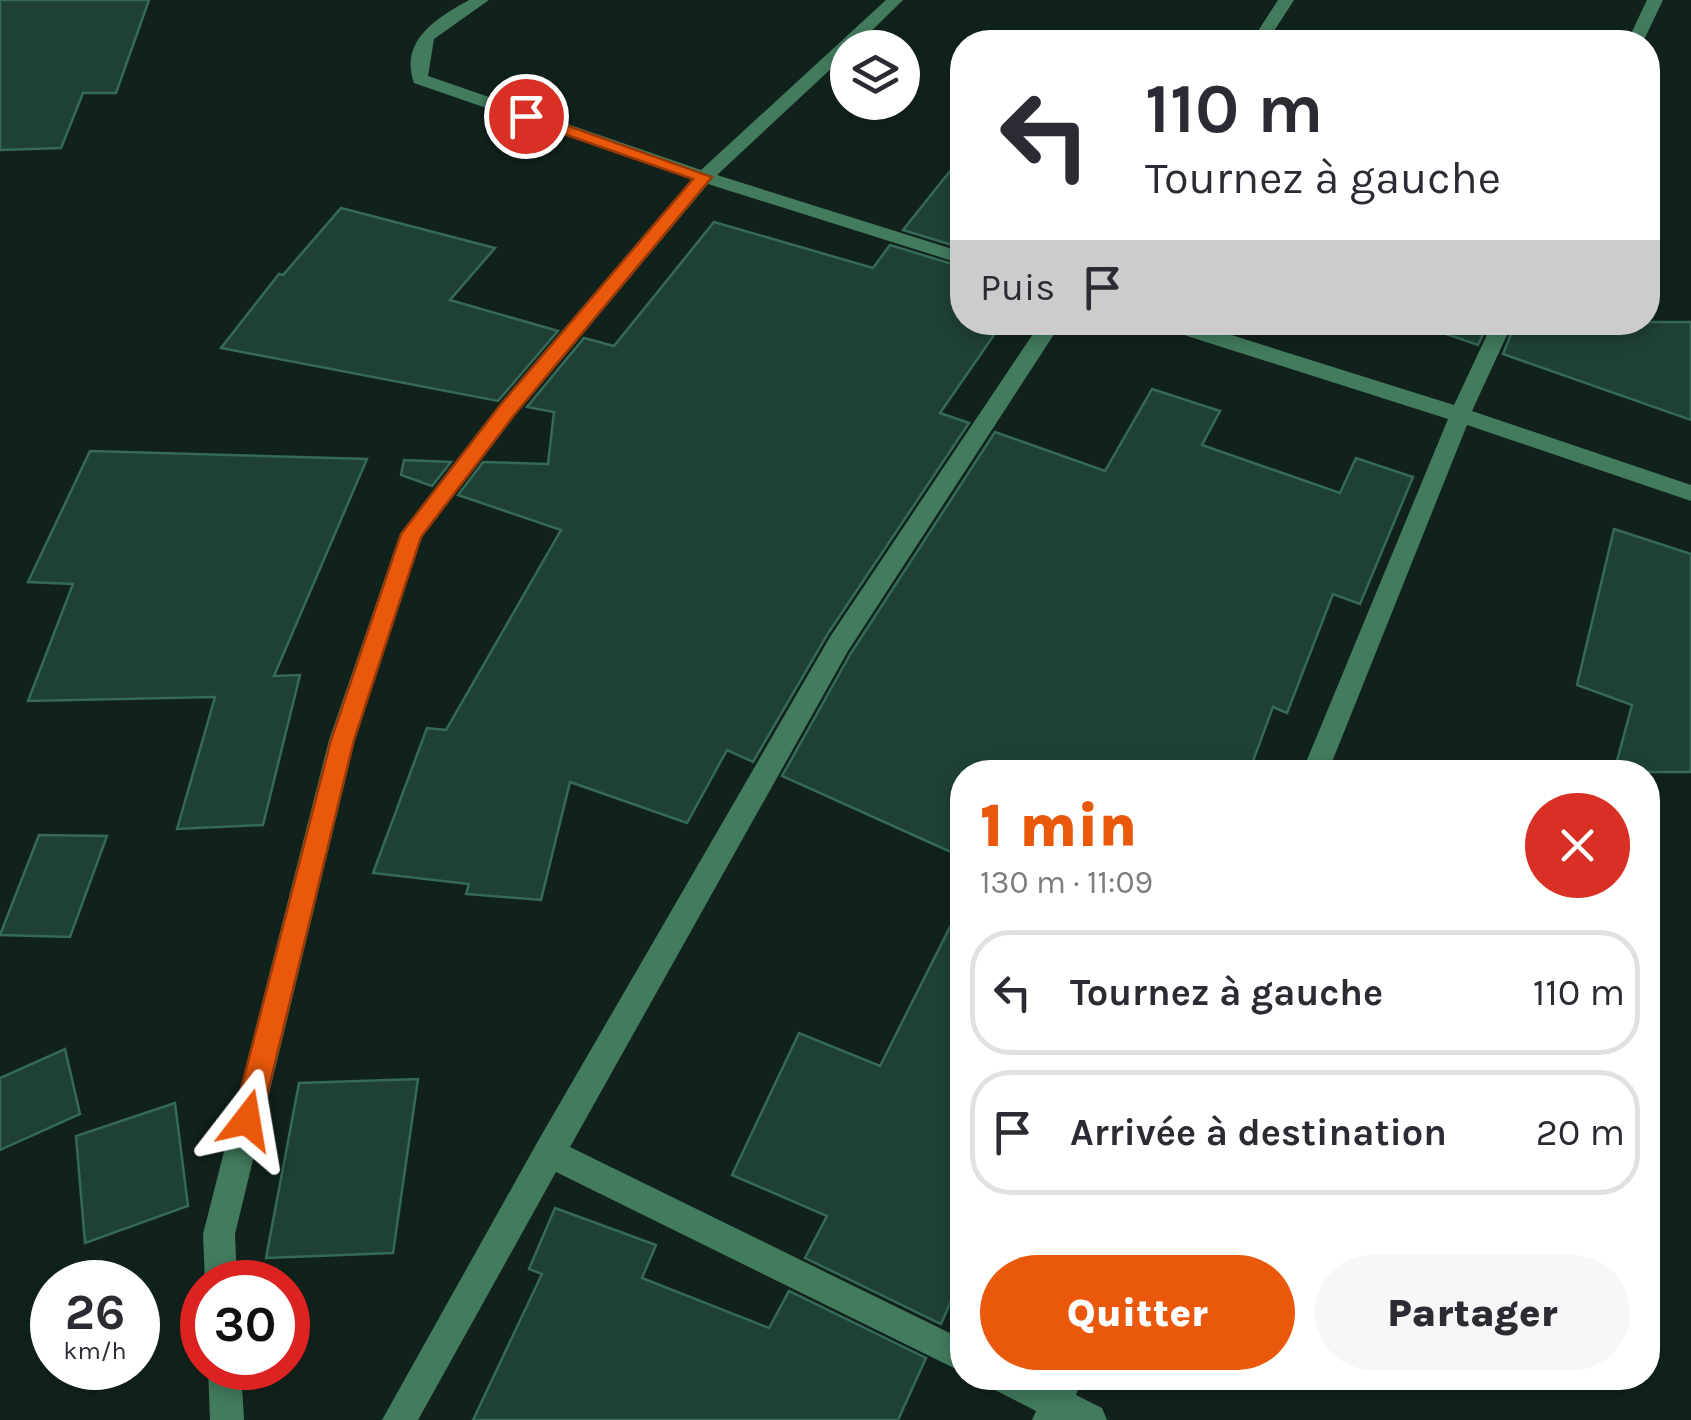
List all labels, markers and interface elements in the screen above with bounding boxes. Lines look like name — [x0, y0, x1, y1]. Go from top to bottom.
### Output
map controls — [830, 30, 920, 120]
button: layers — [830, 30, 920, 120]
text: 110 m — [1145, 68, 1323, 150]
icon: left — [980, 70, 1110, 200]
pin — [484, 74, 569, 159]
icon: arrive — [499, 89, 554, 144]
text: Tournez à gauche — [1145, 152, 1501, 204]
icon: arrive — [1075, 260, 1130, 315]
text: Puis — [980, 265, 1055, 310]
text: 1 min — [980, 791, 1137, 861]
button: close — [1525, 793, 1630, 898]
text: 130 m · 11:09 — [980, 864, 1153, 901]
icon: left — [985, 965, 1040, 1020]
text: Tournez à gauche — [1070, 970, 1383, 1015]
text: 110 m — [1533, 970, 1625, 1015]
position arrow — [195, 1068, 299, 1172]
icon: arrive — [985, 1105, 1040, 1160]
text: Arrivée à destination — [1070, 1110, 1447, 1155]
text: 20 m — [1536, 1110, 1625, 1155]
button: Quitter — [980, 1255, 1295, 1370]
button: Partager — [1315, 1255, 1630, 1370]
speed limit sign: 30 — [180, 1260, 310, 1390]
text: 26 — [65, 1283, 125, 1342]
text: km/h — [63, 1336, 127, 1365]

